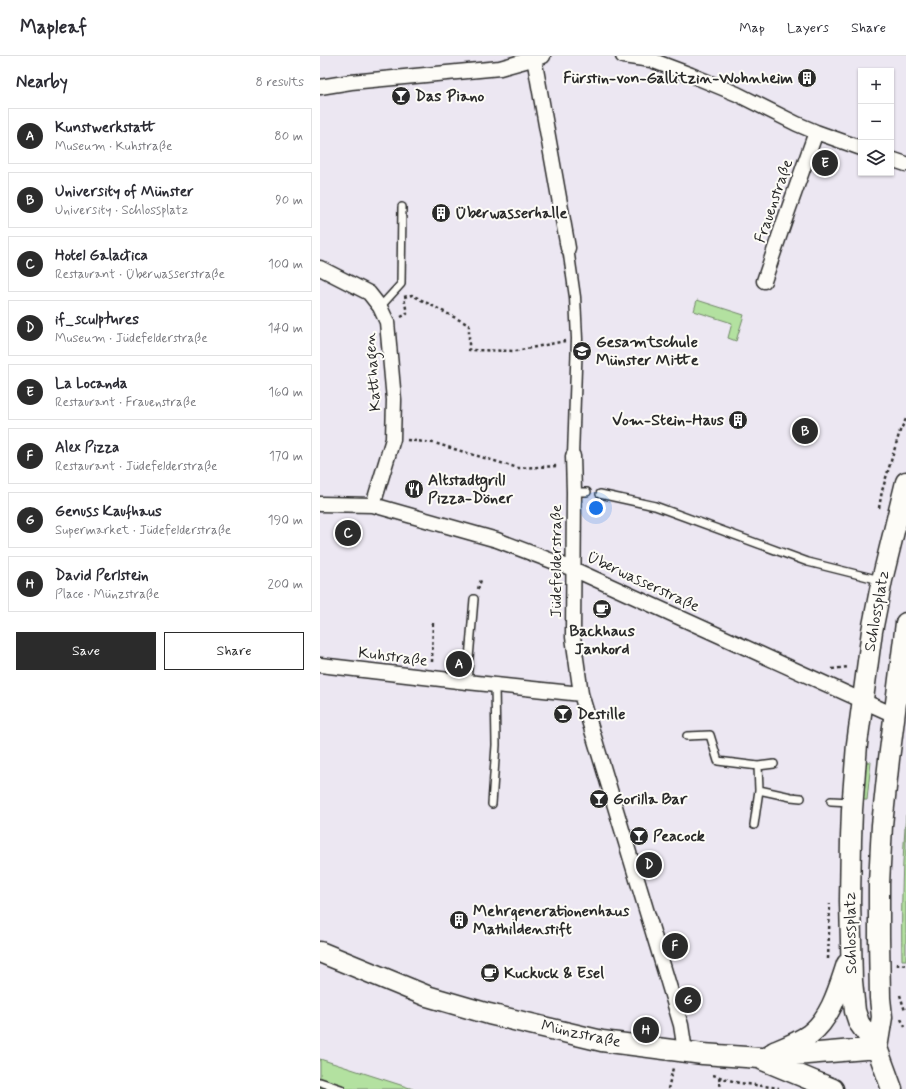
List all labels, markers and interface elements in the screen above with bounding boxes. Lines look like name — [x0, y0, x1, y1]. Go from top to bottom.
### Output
text: Mapleaf — [20, 15, 87, 40]
text: Map — [739, 19, 765, 37]
text: Layers — [787, 19, 829, 37]
text: Share — [851, 19, 886, 37]
building icon: Fürstin-von-Gallitzin-Wohnheim — [796, 67, 818, 89]
place label: Fürstin-von-Gallitzin-Wohnheim — [563, 68, 793, 89]
map controls — [858, 68, 894, 176]
button: + — [858, 68, 894, 104]
text: Nearby — [16, 71, 68, 93]
text: 8 results — [256, 74, 304, 91]
bar icon: Das Piano — [390, 85, 412, 107]
place label: Das Piano — [415, 86, 484, 107]
button: − — [858, 104, 894, 140]
text: Kunstwerkstatt — [55, 118, 155, 138]
text: A — [26, 128, 34, 145]
text: 80 m — [274, 128, 303, 145]
text: Museum · Kuhstraße — [55, 138, 172, 155]
button: layers — [858, 140, 894, 176]
pin: E — [812, 148, 838, 178]
street label: Frauenstraße — [750, 156, 798, 246]
text: University of Münster — [55, 182, 193, 202]
text: B — [26, 192, 34, 209]
text: 90 m — [275, 192, 303, 209]
text: University · Schlossplatz — [55, 202, 188, 219]
building icon: Überwasserhalle — [430, 202, 452, 224]
place label: Überwasserhalle — [455, 203, 567, 224]
text: Hotel Galactica — [55, 246, 148, 266]
text: C — [25, 256, 35, 273]
text: 100 m — [268, 256, 303, 273]
text: Restaurant · Überwasserstraße — [55, 266, 225, 283]
text: if_sculptures — [55, 310, 139, 330]
text: D — [26, 320, 34, 337]
text: 140 m — [268, 320, 303, 337]
text: Museum · Jüdefelderstraße — [55, 330, 208, 347]
street label: Katthagen — [360, 331, 387, 412]
place label: Gesamtschule Münster Mitte — [596, 332, 699, 371]
school or university icon: Gesamtschule Münster Mitte — [571, 340, 593, 362]
text: La Locanda — [55, 374, 128, 394]
text: E — [26, 384, 34, 401]
text: 160 m — [268, 384, 303, 401]
text: Restaurant · Frauenstraße — [55, 394, 196, 411]
building icon: Vom-Stein-Haus — [727, 409, 749, 431]
place label: Vom-Stein-Haus — [612, 410, 724, 431]
pin: B — [792, 416, 818, 446]
text: Alex Pizza — [55, 438, 119, 458]
text: F — [27, 448, 33, 465]
text: 170 m — [269, 448, 303, 465]
text: Restaurant · Jüdefelderstraße — [55, 458, 218, 475]
place label: Altstadtgrill Pizza-Döner — [428, 470, 513, 509]
restaurant icon: Altstadtgrill Pizza-Döner — [403, 478, 425, 500]
your location — [586, 498, 606, 518]
text: Genuss Kaufhaus — [55, 502, 162, 522]
street label: Jüdefelderstraße — [546, 504, 567, 618]
text: G — [26, 512, 34, 529]
text: 190 m — [268, 512, 303, 529]
pin: C — [335, 518, 361, 548]
text: Supermarket · Jüdefelderstraße — [55, 522, 231, 539]
street label: Überwasserstraße — [583, 547, 703, 617]
text: David Perlstein — [55, 566, 149, 586]
street label: Schlossplatz — [860, 569, 894, 653]
text: H — [26, 576, 34, 593]
text: 200 m — [268, 576, 303, 593]
text: Place · Münzstraße — [55, 586, 159, 603]
cafe icon: Backhaus Jankord — [591, 598, 613, 620]
place label: Backhaus Jankord — [569, 621, 635, 660]
button: Save — [16, 632, 156, 670]
button: Share — [164, 632, 304, 670]
street label: Kuhstraße — [357, 642, 429, 672]
pin: A — [446, 649, 472, 679]
bar icon: Destille — [552, 703, 574, 725]
place label: Destille — [577, 704, 626, 725]
bar icon: Gorilla Bar — [588, 788, 610, 810]
place label: Gorilla Bar — [613, 789, 688, 810]
bar icon: Peacock — [628, 825, 650, 847]
place label: Peacock — [653, 826, 705, 847]
pin: D — [636, 850, 662, 880]
street label: Schlossplatz — [840, 892, 862, 974]
place label: Mehrgenerationenhaus Mathildenstift — [473, 901, 630, 940]
building icon: Mehrgenerationenhaus Mathildenstift — [448, 909, 470, 931]
pin: F — [662, 931, 688, 961]
cafe icon: Kuckuck & Esel — [479, 962, 501, 984]
place label: Kuckuck & Esel — [504, 963, 604, 984]
pin: G — [675, 985, 701, 1015]
street label: Münzstraße — [539, 1015, 623, 1053]
pin: H — [633, 1015, 659, 1045]

